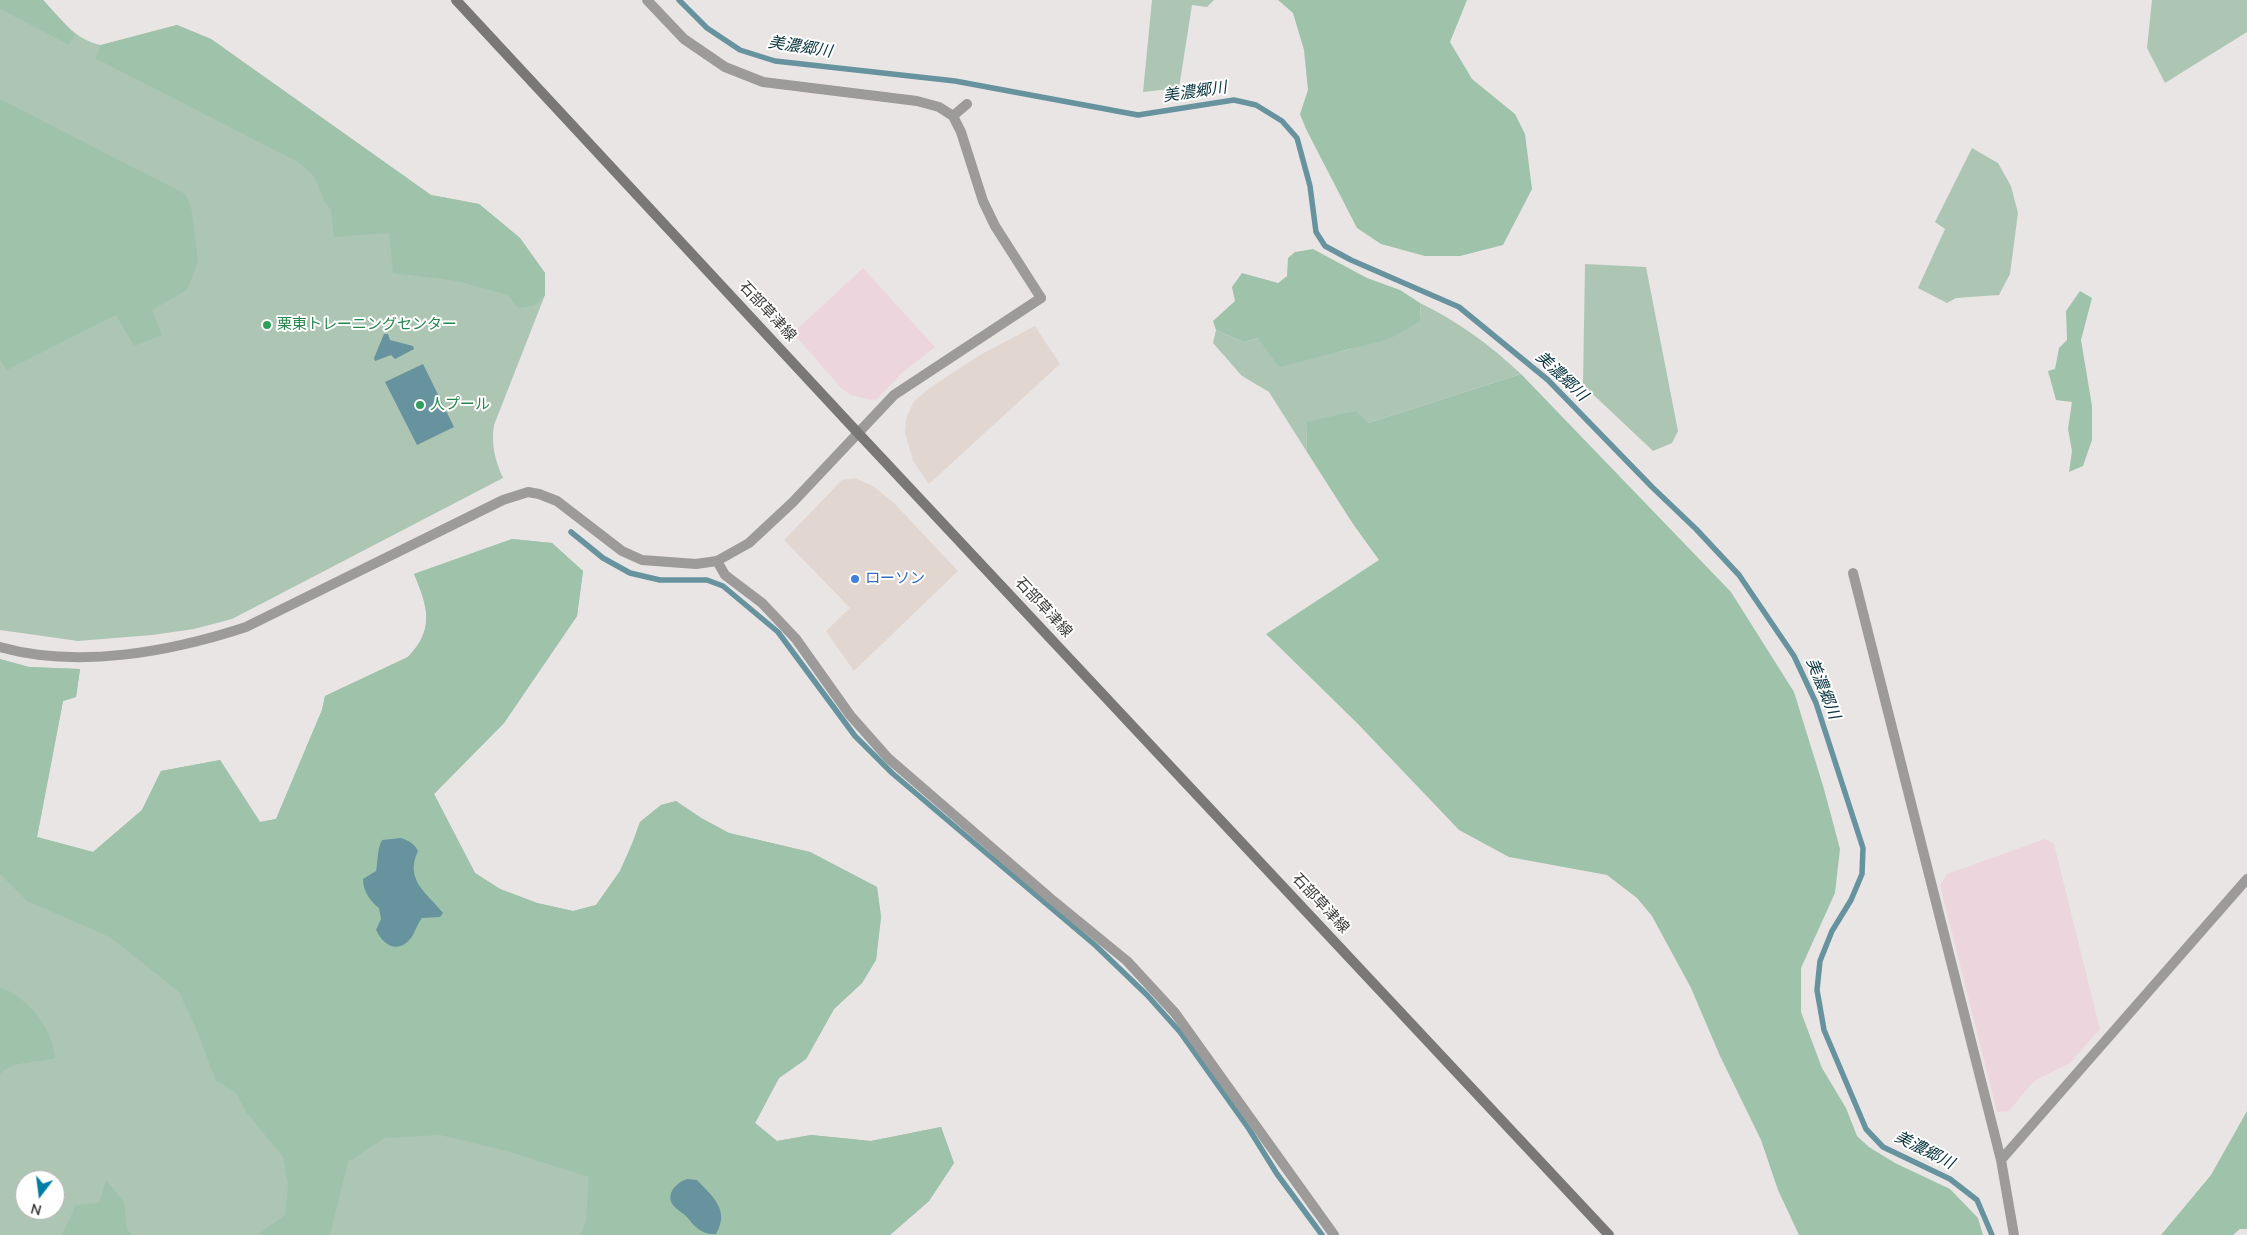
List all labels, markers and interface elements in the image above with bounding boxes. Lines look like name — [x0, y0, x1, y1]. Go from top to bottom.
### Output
water label: 美濃郷川 — [767, 34, 833, 62]
water label: 美濃郷川 — [1162, 79, 1228, 107]
street label: 石部草津線 — [735, 278, 799, 346]
place label: 栗東トレーニングセンター — [277, 316, 457, 334]
marker: 栗東トレーニングセンター — [261, 319, 273, 331]
water label: 美濃郷川 — [1531, 348, 1591, 406]
place label: 人プール — [430, 396, 490, 414]
marker: 人プール — [414, 399, 426, 411]
place label: ローソン — [865, 570, 925, 588]
marker: ローソン — [849, 573, 861, 585]
street label: 石部草津線 — [1011, 574, 1075, 642]
water label: 美濃郷川 — [1801, 656, 1843, 722]
street label: 石部草津線 — [1288, 870, 1352, 938]
water label: 美濃郷川 — [1891, 1128, 1957, 1174]
north arrow — [15, 1170, 65, 1220]
text: N — [29, 1198, 44, 1220]

